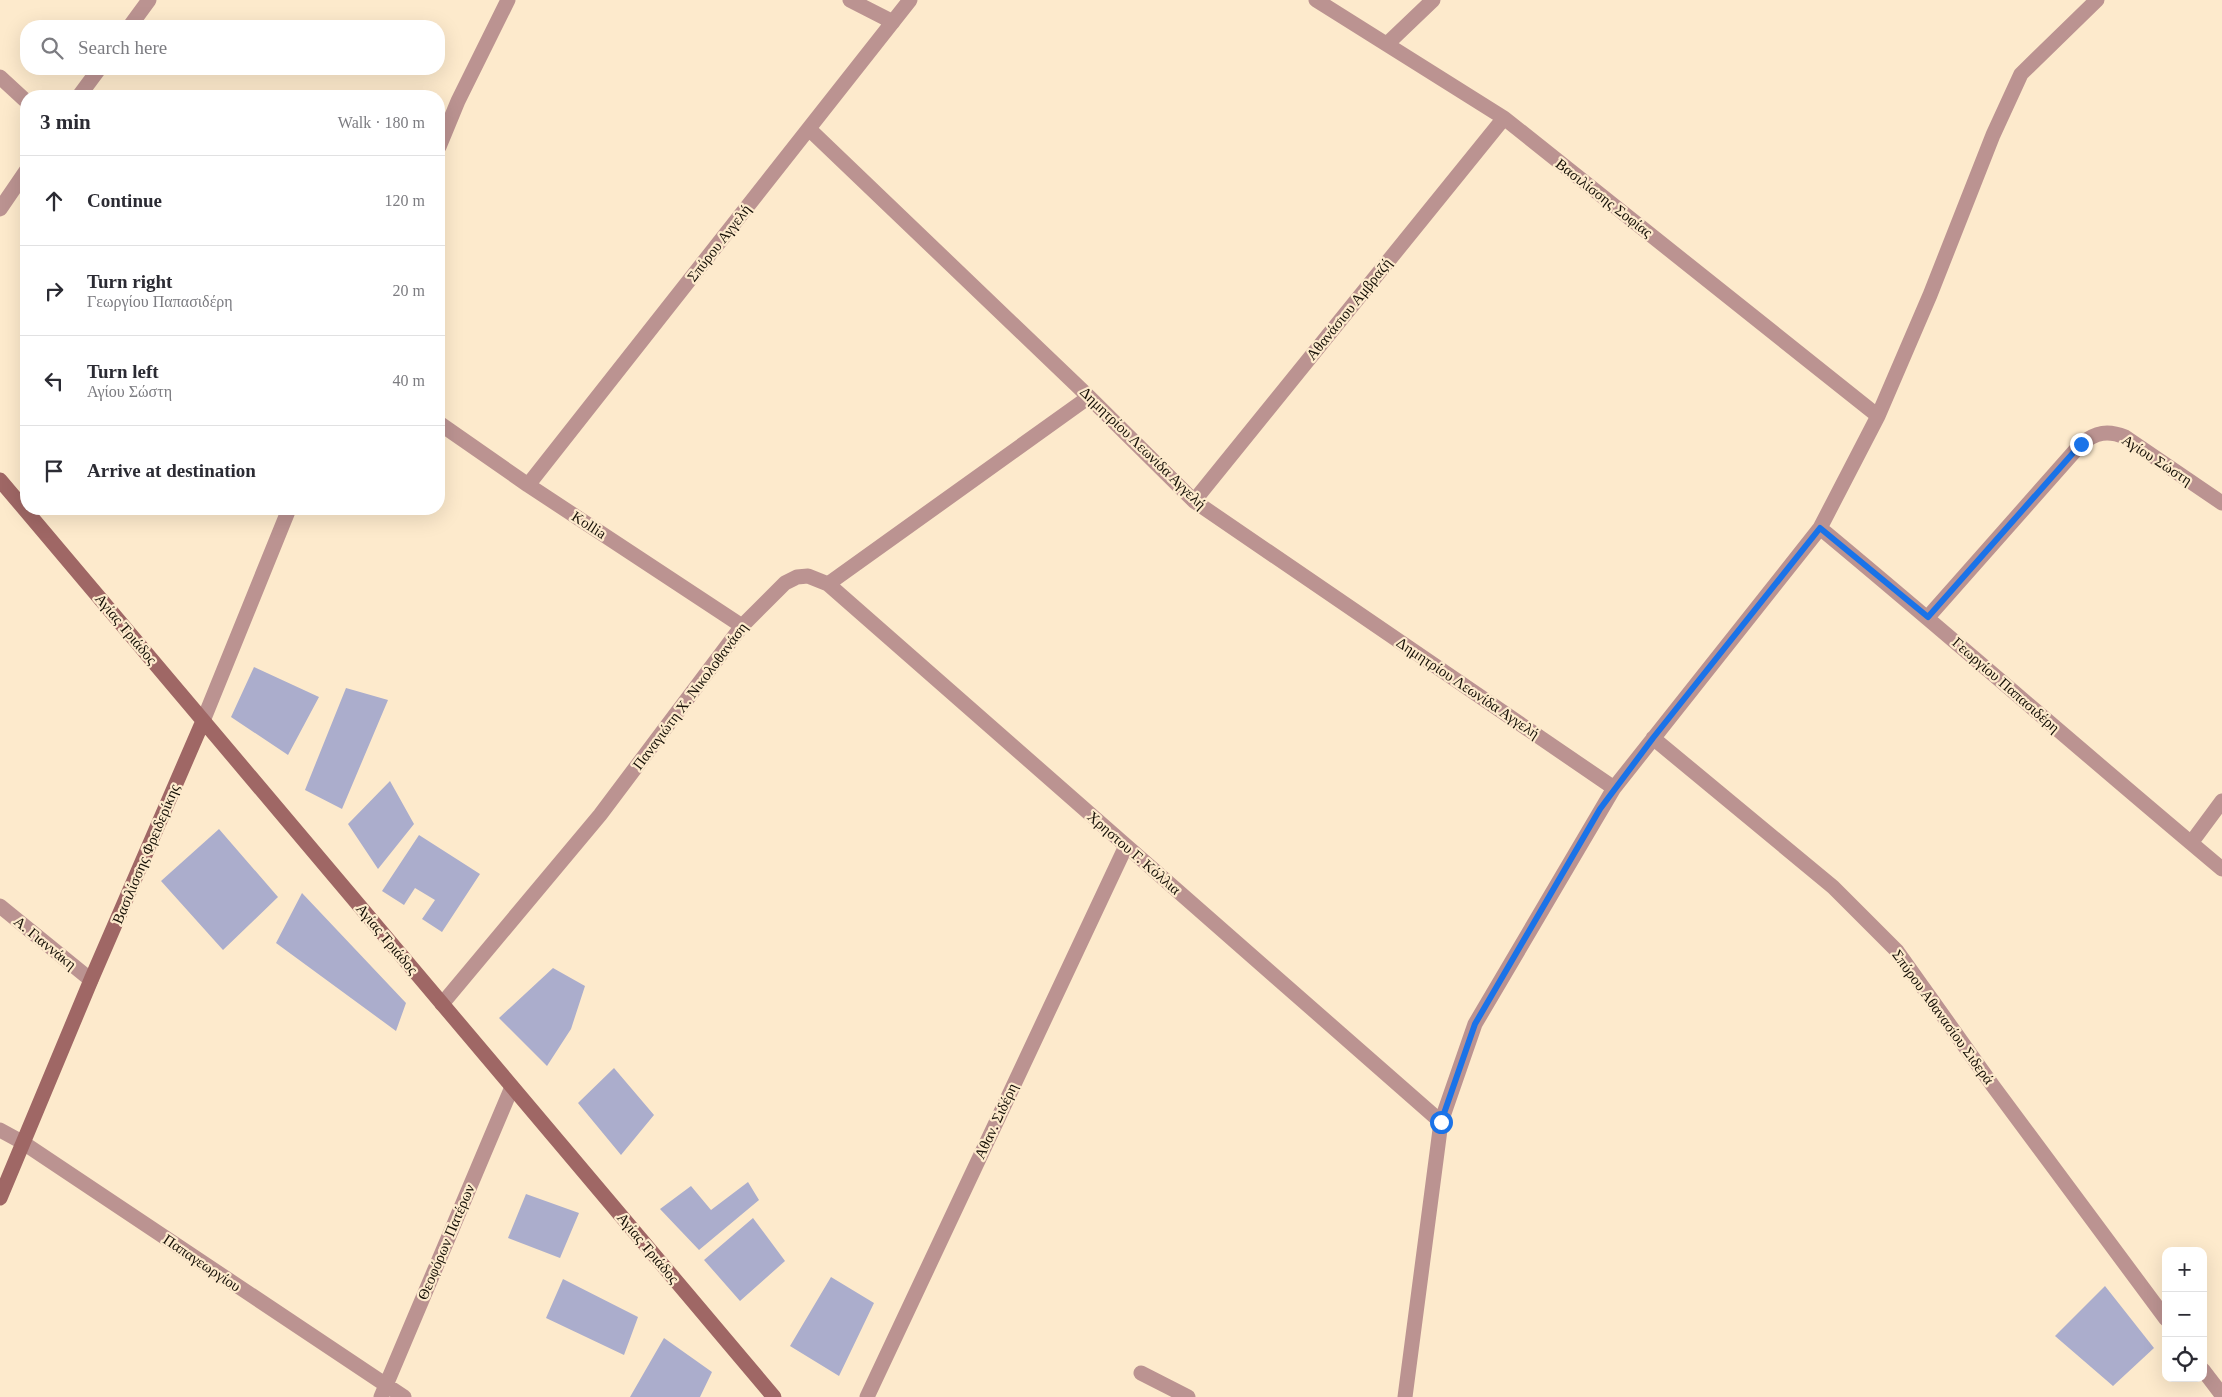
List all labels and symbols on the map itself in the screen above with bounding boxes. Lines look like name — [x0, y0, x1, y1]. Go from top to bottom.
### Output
street label: Βασιλίσσης Σοφίας — [1553, 155, 1655, 241]
street label: Σπύρου Αγγελή — [684, 201, 754, 285]
street label: Αθανάσιου Αμβραζή — [1303, 255, 1395, 363]
street label: Δημητρίου Λεωνίδα Αγγελή — [1077, 384, 1209, 512]
street label: Αγίου Σώστη — [2119, 432, 2195, 488]
route end — [2070, 433, 2093, 456]
street label: Kollia — [569, 508, 609, 542]
street label: Αγίας Τριάδος — [92, 591, 160, 667]
street label: Παναγιώτη Χ. Νικολοθανάση — [630, 619, 751, 773]
street label: Δημητρίου Λεωνίδα Αγγελή — [1394, 634, 1542, 742]
street label: Γεωργίου Παπασιδέρη — [1949, 634, 2063, 736]
street label: Βασιλίσσης Φρειδερίκης — [109, 782, 183, 926]
street label: Χρηστου Γ. Κόλλια — [1084, 808, 1184, 898]
street label: Αγίας Τριάδος — [353, 901, 421, 977]
street label: Α. Γιαννάκη — [11, 913, 79, 973]
street label: Σπύρου Αθανασίου Σιδερά — [1889, 947, 1997, 1087]
street label: Αθαν. Σιδέρη — [972, 1080, 1021, 1161]
route start — [1430, 1111, 1453, 1134]
street label: Θεοφόρων Πατέρων — [414, 1182, 478, 1302]
street label: Αγίας Τριάδος — [614, 1210, 682, 1286]
street label: Παπαγεωργίου — [160, 1231, 244, 1295]

